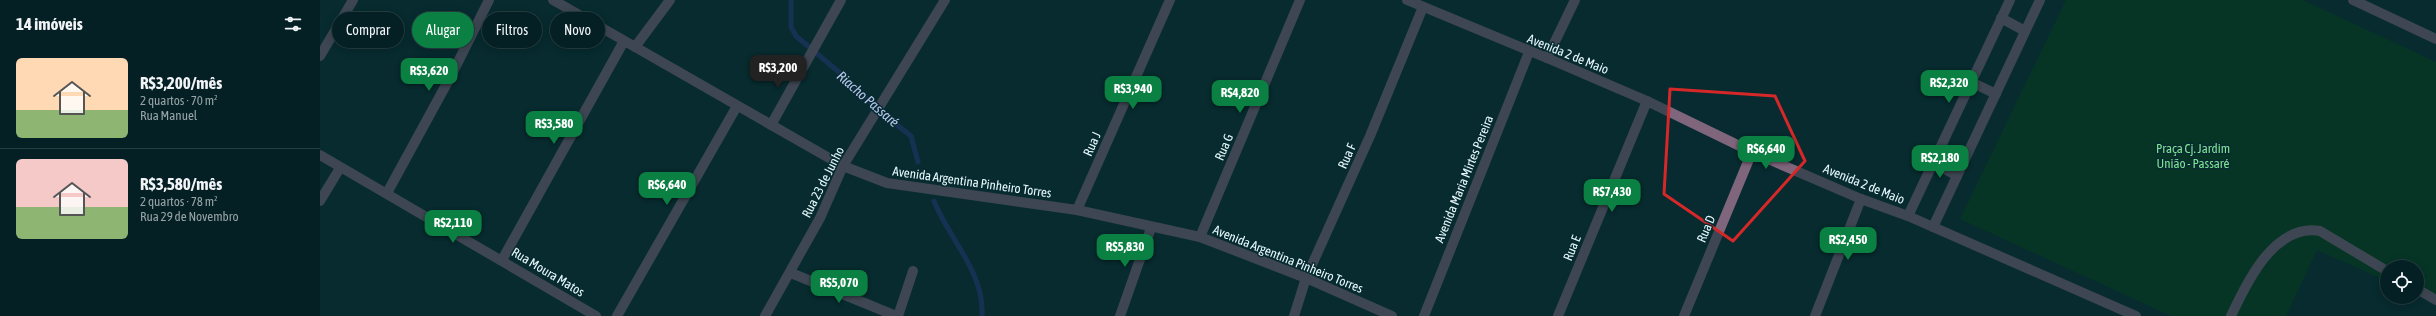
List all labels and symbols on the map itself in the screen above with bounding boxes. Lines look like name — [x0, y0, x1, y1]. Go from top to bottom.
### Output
street label: Avenida 2 de Maio — [1525, 31, 1611, 77]
pin: R$3,200 — [741, 55, 815, 89]
pin: R$3,620 — [392, 58, 466, 92]
water label: Riacho Passaré — [834, 68, 902, 130]
pin: R$2,320 — [1912, 70, 1986, 104]
pin: R$3,940 — [1096, 76, 1170, 110]
pin: R$4,820 — [1203, 80, 1277, 114]
pin: R$3,580 — [517, 111, 591, 145]
street label: Avenida Maria Mirtes Pereira — [1432, 113, 1496, 245]
street label: Rua J — [1080, 130, 1104, 158]
street label: Rua G — [1212, 131, 1236, 163]
pin: R$6,640 — [1729, 136, 1803, 170]
street label: Rua F — [1335, 140, 1359, 171]
park label: Praça Cj. Jardim União - Passaré — [2156, 141, 2230, 171]
street label: Rua 23 de Junho — [799, 144, 847, 220]
pin: R$2,180 — [1903, 145, 1977, 179]
street label: Avenida 2 de Maio — [1821, 161, 1907, 207]
street label: Avenida Argentina Pinheiro Torres — [891, 163, 1053, 201]
pin: R$6,640 — [630, 172, 704, 206]
pin: R$7,430 — [1575, 179, 1649, 213]
pin: R$2,110 — [416, 210, 490, 244]
street label: Rua D — [1694, 213, 1718, 245]
street label: Avenida Argentina Pinheiro Torres — [1211, 222, 1366, 296]
pin: R$2,450 — [1811, 227, 1885, 261]
street label: Rua E — [1560, 233, 1584, 263]
pin: R$5,830 — [1088, 234, 1162, 268]
street label: Rua Moura Matos — [509, 244, 587, 300]
pin: R$5,070 — [802, 270, 876, 304]

